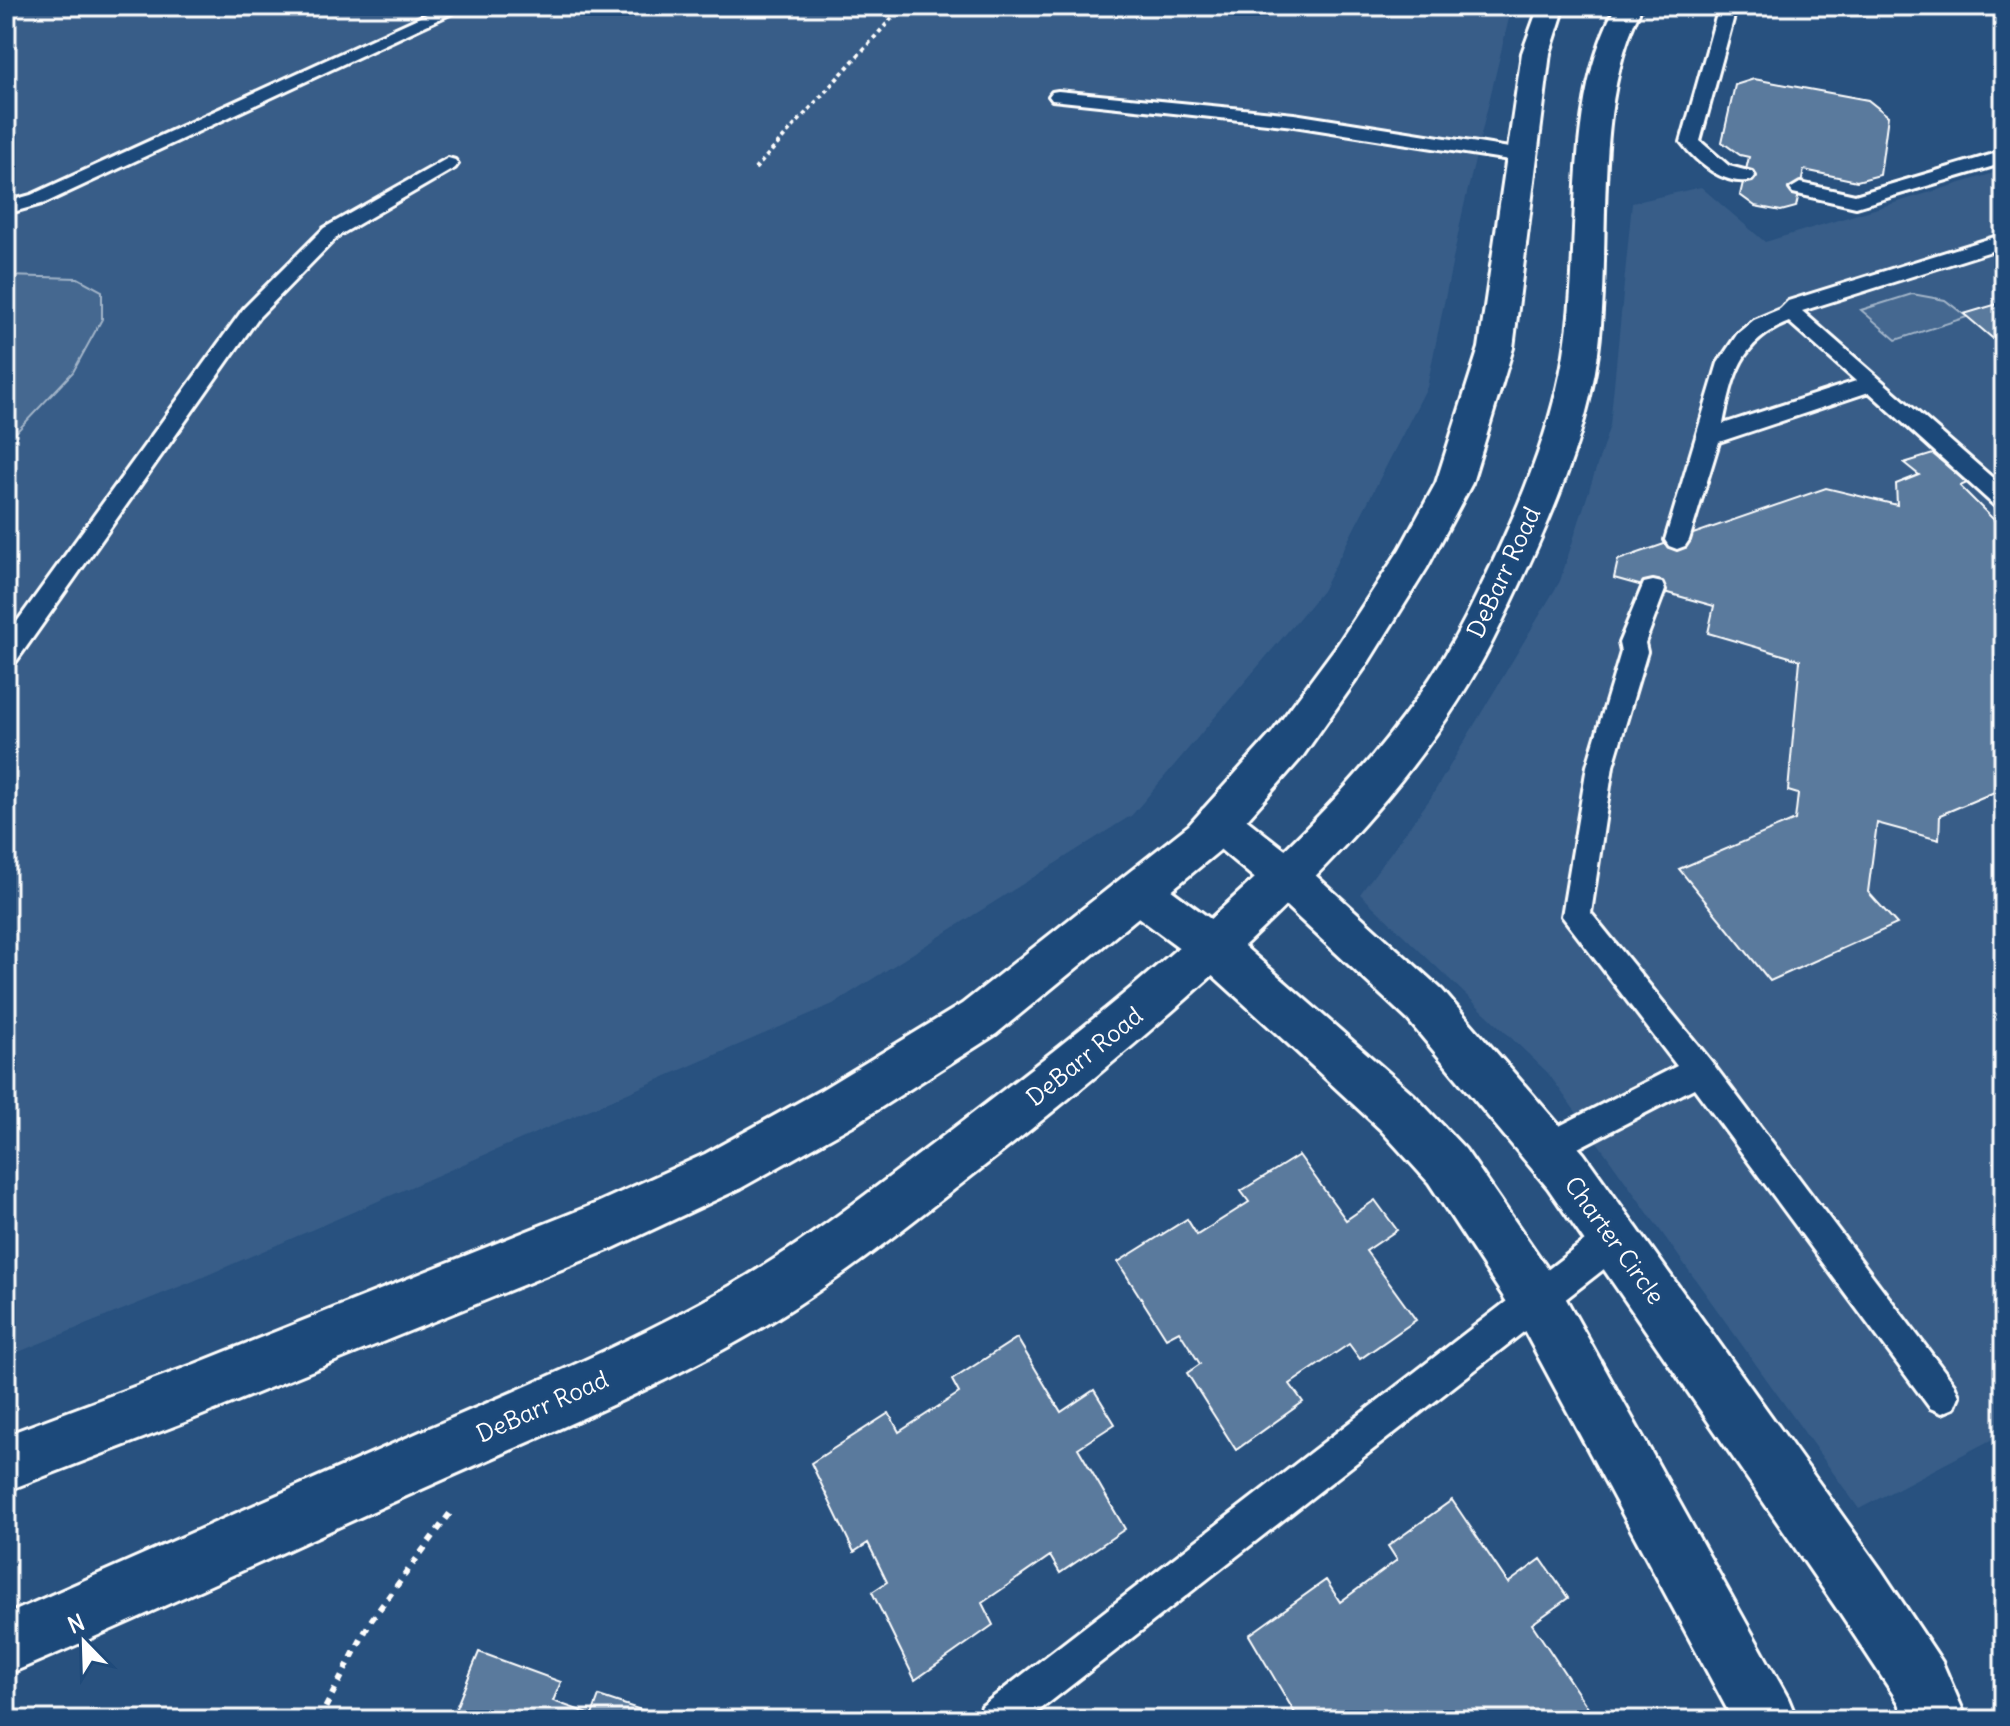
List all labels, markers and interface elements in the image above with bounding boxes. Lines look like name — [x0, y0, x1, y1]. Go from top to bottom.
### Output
street label: DeBarr Road — [1460, 502, 1546, 642]
street label: DeBarr Road — [1020, 1000, 1148, 1112]
street label: Charter Circle — [1559, 1170, 1671, 1310]
street label: DeBarr Road — [472, 1364, 612, 1448]
north arrow — [44, 1602, 124, 1682]
text: N — [64, 1608, 89, 1639]

